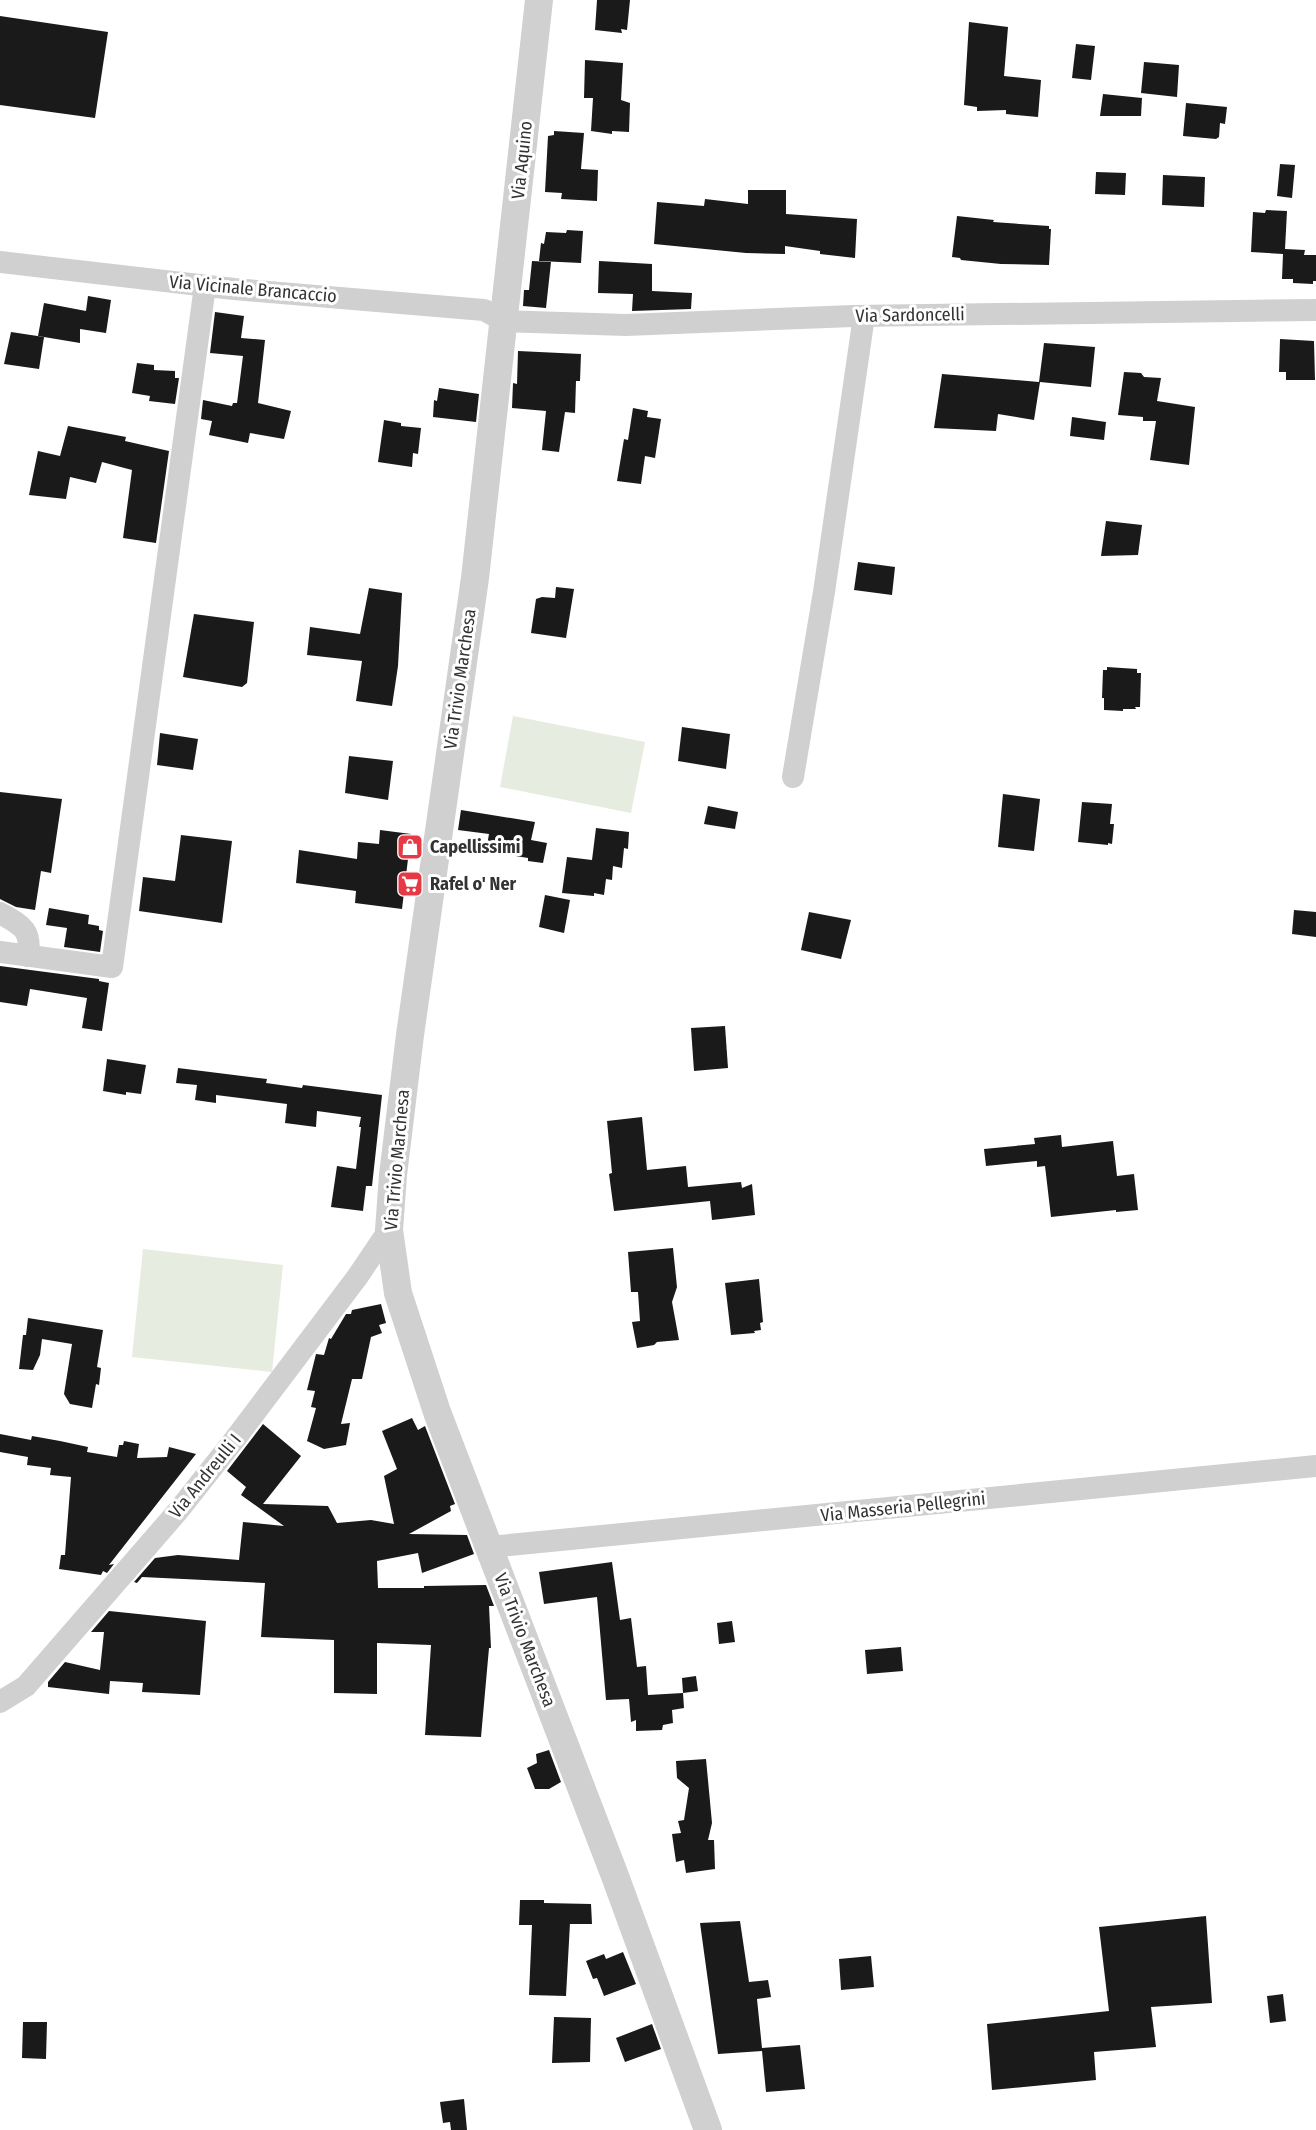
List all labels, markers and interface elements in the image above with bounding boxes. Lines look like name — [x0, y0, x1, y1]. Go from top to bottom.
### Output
street label: Via Aquino — [507, 120, 537, 200]
street label: Via Vicinale Brancaccio — [168, 271, 338, 307]
street label: Via Sardoncelli — [855, 303, 965, 327]
street label: Via Trivio Marchesa — [439, 607, 481, 751]
shop icon: Capellissimi — [395, 832, 425, 862]
place label: Capellissimi — [430, 836, 520, 858]
supermarket icon: Rafel o' Ner — [395, 869, 425, 899]
place label: Rafel o' Ner — [430, 873, 517, 895]
street label: Via Trivio Marchesa — [380, 1088, 414, 1231]
street label: Via Andreulli I — [164, 1429, 246, 1523]
street label: Via Masseria Pellegrini — [820, 1487, 986, 1527]
street label: Via Trivio Marchesa — [489, 1570, 561, 1710]

